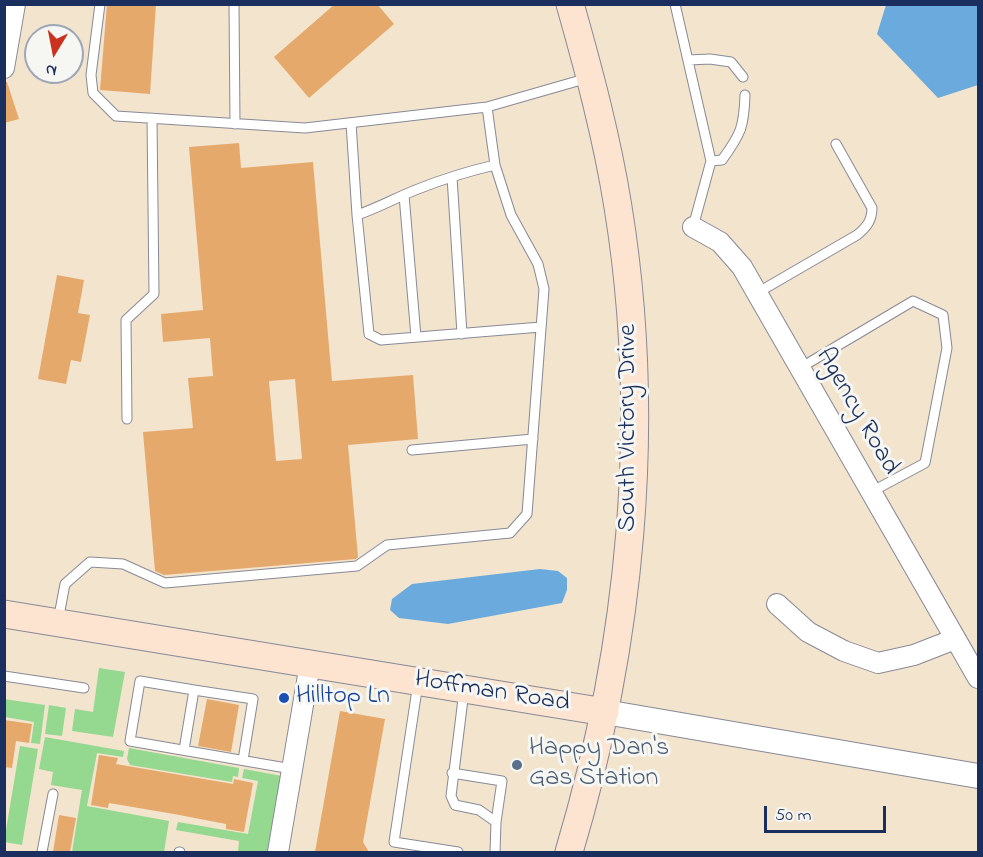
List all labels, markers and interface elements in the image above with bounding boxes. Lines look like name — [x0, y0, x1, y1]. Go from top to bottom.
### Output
north arrow — [24, 24, 84, 84]
text: N — [44, 57, 59, 83]
street label: South Victory Drive — [614, 324, 646, 532]
street label: Agency Road — [807, 343, 905, 481]
street label: Hoffman Road — [412, 665, 572, 721]
place label: Hilltop Ln — [296, 682, 390, 714]
marker: Hilltop Ln — [277, 691, 291, 705]
place label: Happy Dan's Gas Station — [529, 734, 669, 796]
marker: Happy Dan's Gas Station — [510, 758, 524, 772]
scale bar — [767, 794, 888, 832]
text: 50 m — [775, 803, 812, 829]

